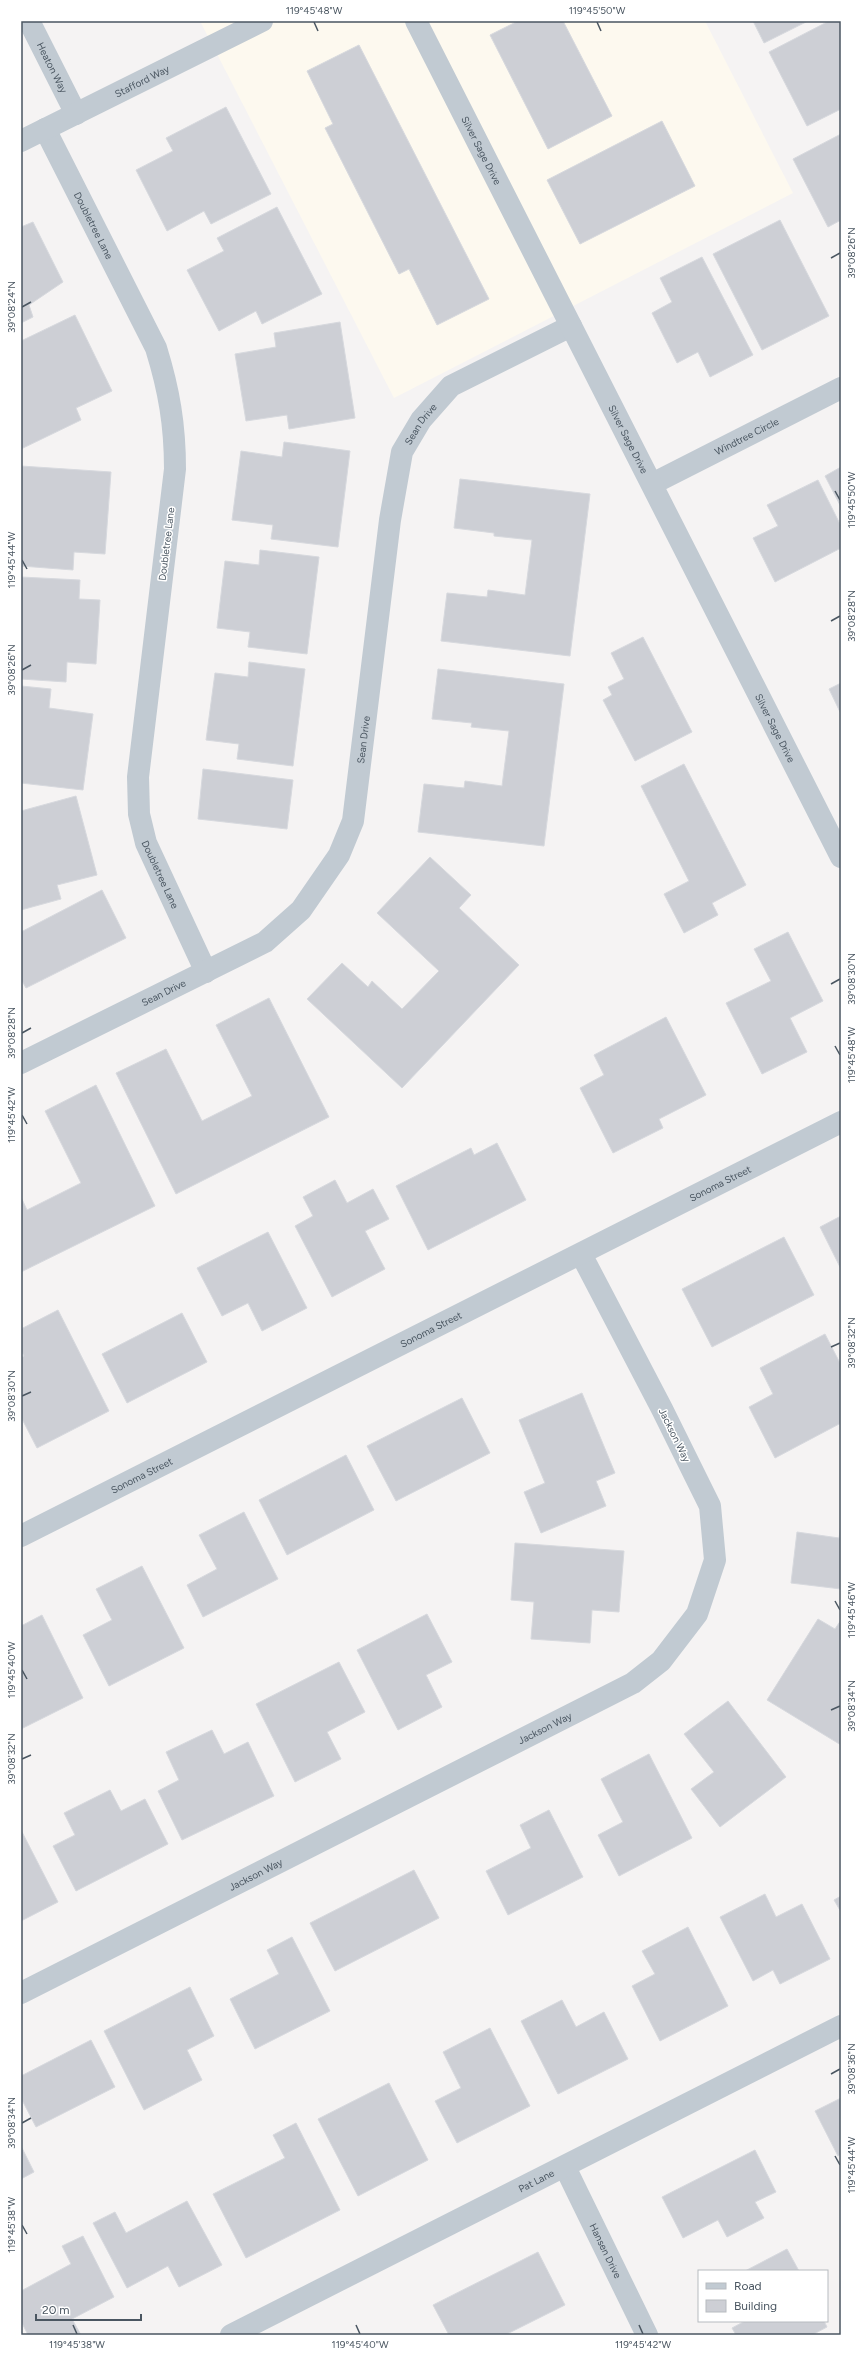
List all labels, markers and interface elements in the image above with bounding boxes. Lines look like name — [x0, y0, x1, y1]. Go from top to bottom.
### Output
text: 119°45'48"W — [286, 4, 343, 17]
text: 119°45'50"W — [569, 4, 626, 17]
street label: Heaton Way — [34, 40, 71, 96]
street label: Stafford Way — [113, 62, 172, 100]
street label: Silver Sage Drive — [458, 114, 504, 187]
street label: Doubletree Lane — [71, 190, 116, 262]
text: 39°08'26"N — [845, 227, 858, 279]
text: 39°08'24"N — [5, 281, 18, 333]
street label: Sean Drive — [402, 400, 440, 447]
street label: Silver Sage Drive — [605, 403, 651, 476]
street label: Windtree Circle — [713, 415, 781, 458]
text: 119°45'50"W — [845, 471, 858, 528]
street label: Doubletree Lane — [156, 506, 178, 581]
text: 119°45'44"W — [5, 531, 18, 588]
text: 39°08'28"N — [845, 590, 858, 642]
text: 39°08'26"N — [5, 644, 18, 696]
street label: Silver Sage Drive — [752, 692, 798, 765]
street label: Sean Drive — [354, 715, 373, 764]
street label: Doubletree Lane — [139, 838, 182, 911]
text: 39°08'30"N — [845, 953, 858, 1005]
street label: Sean Drive — [139, 976, 189, 1009]
text: 39°08'28"N — [5, 1007, 18, 1059]
text: 119°45'48"W — [845, 1026, 858, 1083]
text: 119°45'42"W — [5, 1087, 18, 1143]
street label: Sonoma Street — [687, 1162, 753, 1205]
street label: Sonoma Street — [398, 1308, 464, 1351]
text: 39°08'32"N — [845, 1317, 858, 1369]
text: 39°08'30"N — [5, 1370, 18, 1422]
street label: Jackson Way — [656, 1406, 694, 1465]
street label: Sonoma Street — [109, 1454, 175, 1497]
text: 119°45'46"W — [845, 1581, 858, 1638]
text: 119°45'40"W — [5, 1641, 18, 1699]
text: 39°08'34"N — [845, 1680, 858, 1732]
street label: Jackson Way — [516, 1709, 575, 1747]
text: 39°08'32"N — [5, 1733, 18, 1785]
street label: Jackson Way — [227, 1855, 286, 1894]
text: 39°08'36"N — [845, 2043, 858, 2095]
text: 39°08'34"N — [5, 2097, 18, 2149]
text: 119°45'44"W — [845, 2136, 858, 2193]
street label: Pat Lane — [516, 2166, 557, 2195]
text: 119°45'38"W — [5, 2197, 18, 2253]
street label: Hansen Drive — [586, 2221, 624, 2281]
legend — [698, 2270, 828, 2322]
text: Road — [734, 2279, 762, 2293]
scale bar — [36, 2296, 141, 2322]
text: Building — [734, 2299, 777, 2313]
text: 20 m — [42, 2303, 70, 2317]
text: 119°45'38"W — [49, 2338, 105, 2351]
text: 119°45'40"W — [332, 2338, 389, 2351]
text: 119°45'42"W — [615, 2338, 671, 2351]

